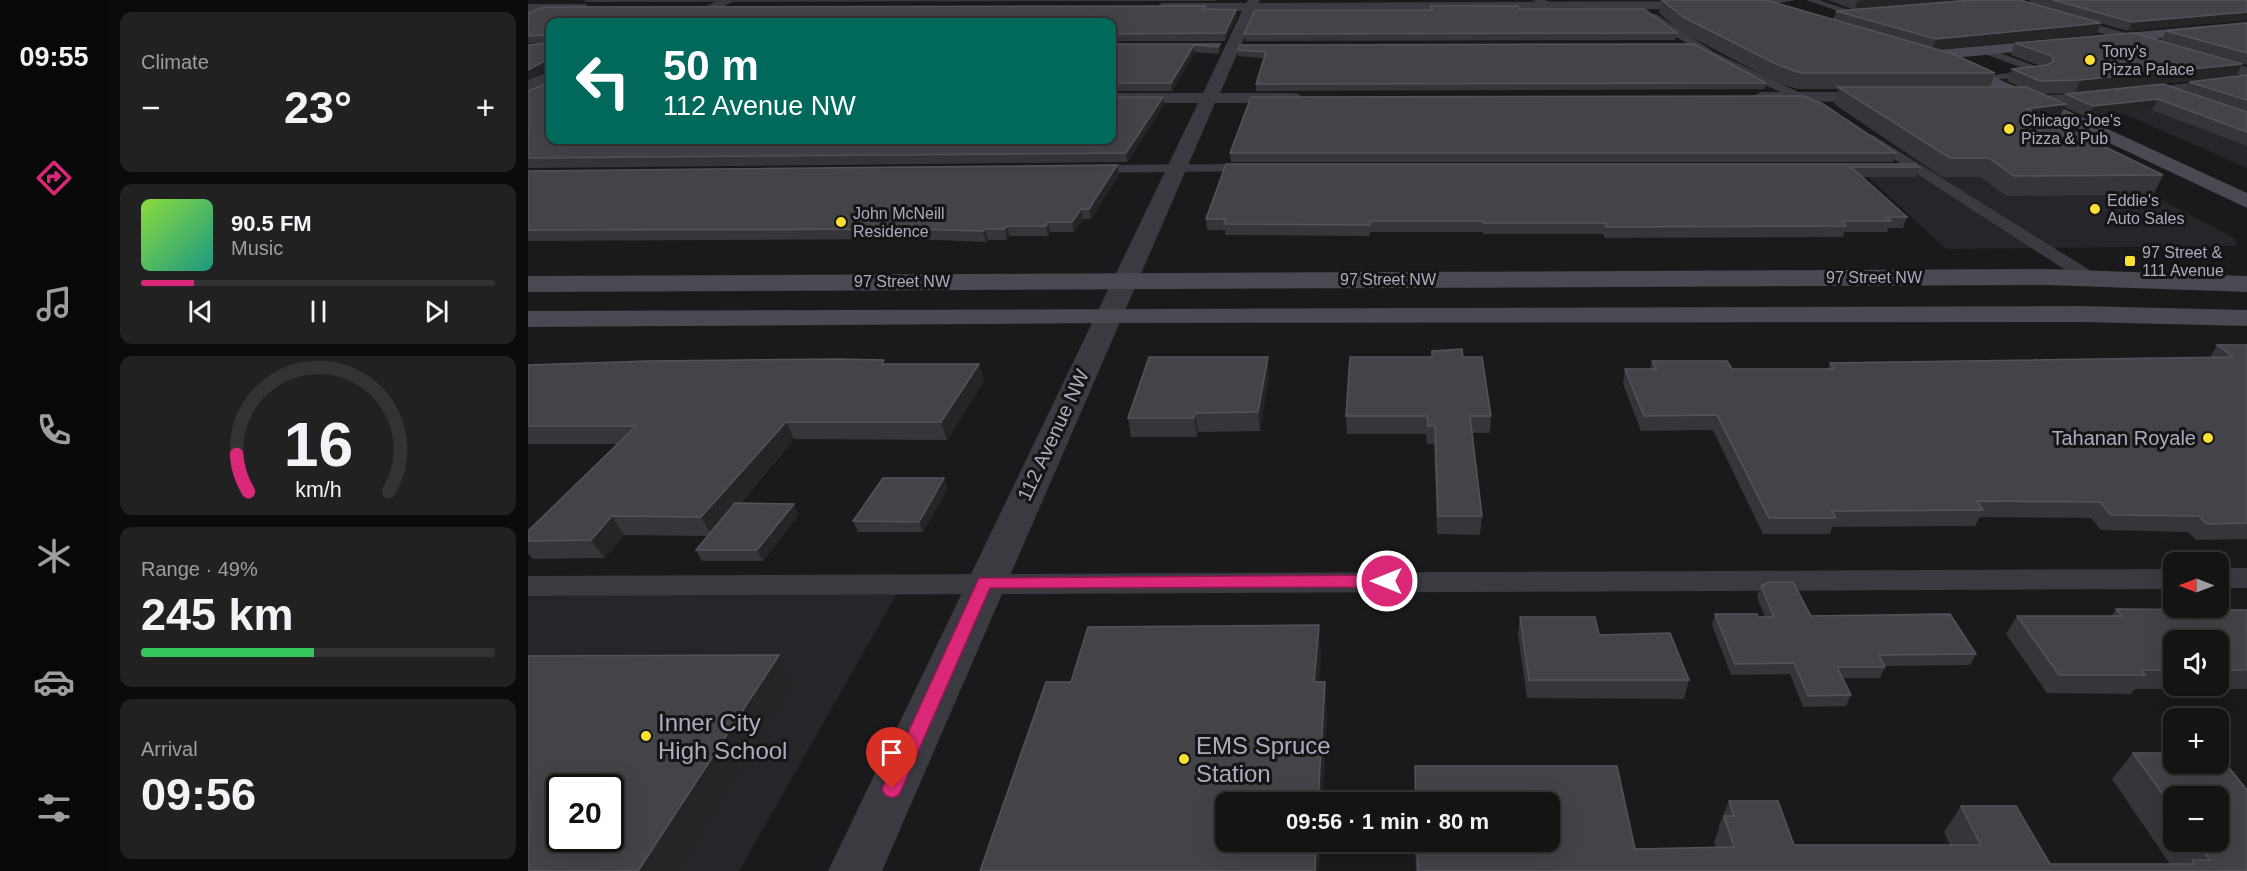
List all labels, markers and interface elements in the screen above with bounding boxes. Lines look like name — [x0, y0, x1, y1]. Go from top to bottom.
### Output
text: 09:55 — [19, 42, 89, 72]
icon: left — [564, 42, 642, 120]
text: 50 m — [663, 42, 759, 89]
place label: Tony's Pizza Palace — [2102, 43, 2195, 78]
text: Climate — [141, 51, 209, 73]
marker: Tony's Pizza Palace — [2083, 53, 2097, 67]
text: 23° — [284, 82, 352, 133]
text: − — [141, 89, 160, 126]
text: + — [476, 89, 495, 126]
text: 112 Avenue NW — [663, 91, 856, 121]
place label: Chicago Joe's Pizza & Pub — [2021, 112, 2121, 147]
marker: Chicago Joe's Pizza & Pub — [2002, 122, 2016, 136]
icon: directions — [33, 157, 75, 199]
place label: Eddie's Auto Sales — [2107, 192, 2184, 227]
marker: Eddie's Auto Sales — [2088, 202, 2102, 216]
place label: John McNeill Residence — [853, 205, 945, 240]
text: 90.5 FM — [231, 211, 312, 236]
marker: John McNeill Residence — [834, 215, 848, 229]
text: Music — [231, 237, 283, 259]
place label: 97 Street & 111 Avenue — [2142, 244, 2224, 279]
marker: 97 Street & 111 Avenue — [2123, 254, 2137, 268]
street label: 97 Street NW — [1826, 269, 1923, 286]
street label: 97 Street NW — [1340, 271, 1437, 288]
street label: 97 Street NW — [854, 273, 951, 290]
icon: music — [33, 283, 75, 325]
icon: previous — [184, 295, 217, 328]
icon: pause — [302, 295, 335, 328]
icon: next — [420, 295, 453, 328]
street label: 112 Avenue NW — [1013, 366, 1093, 504]
icon: phone — [33, 409, 75, 451]
text: 16 — [283, 411, 353, 480]
place label: Tahanan Royale — [2051, 427, 2196, 449]
marker: Tahanan Royale — [2201, 431, 2215, 445]
text: km/h — [295, 479, 341, 503]
icon: climate — [33, 535, 75, 577]
position arrow — [1355, 549, 1419, 613]
north arrow — [2163, 552, 2229, 618]
map controls — [2163, 552, 2229, 852]
text: Range · 49% — [141, 558, 258, 580]
text: 245 km — [141, 589, 294, 640]
button: sound — [2163, 630, 2229, 696]
icon: car — [33, 661, 75, 703]
button: + — [2163, 708, 2229, 774]
place label: Inner City High School — [658, 709, 787, 764]
pin — [866, 727, 917, 789]
marker: Inner City High School — [639, 729, 653, 743]
place label: EMS Spruce Station — [1196, 732, 1331, 787]
icon: arrive — [875, 736, 908, 769]
text: Arrival — [141, 738, 198, 760]
marker: EMS Spruce Station — [1177, 752, 1191, 766]
text: 09:56 — [141, 769, 256, 820]
speed limit sign: 20 — [546, 774, 624, 852]
button: − — [2163, 786, 2229, 852]
icon: filters — [33, 787, 75, 829]
text: 09:56 · 1 min · 80 m — [1286, 809, 1489, 834]

